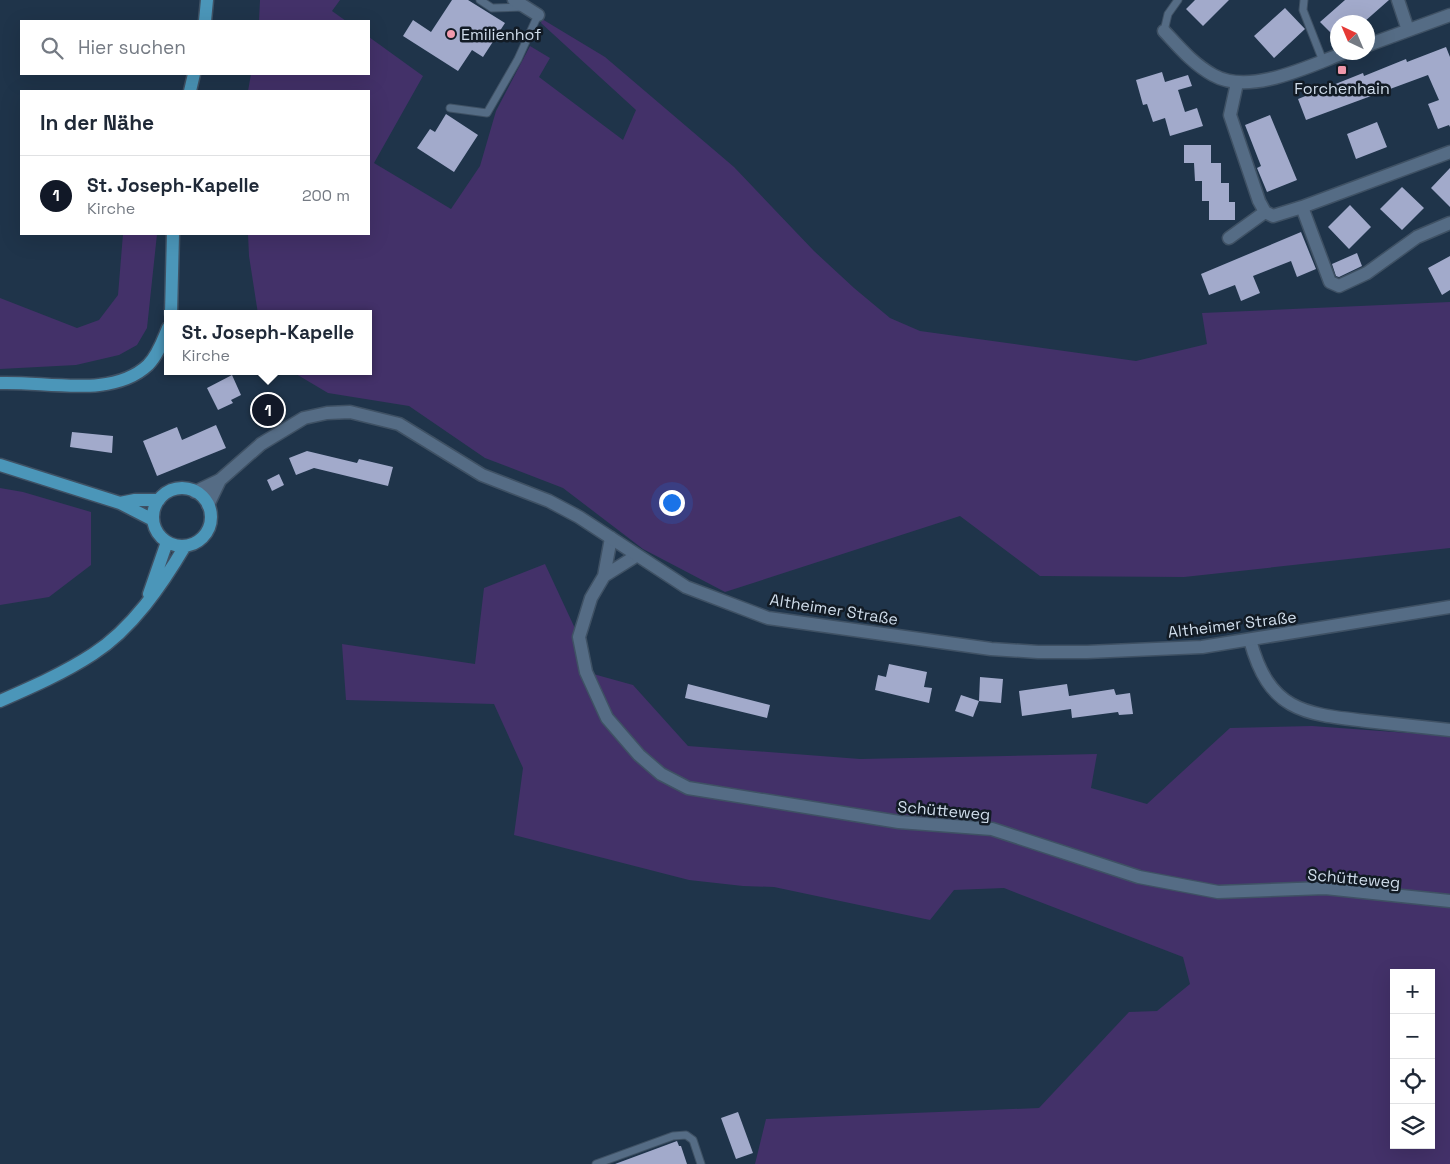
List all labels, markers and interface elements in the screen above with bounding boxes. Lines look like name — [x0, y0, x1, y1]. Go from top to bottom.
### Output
north arrow — [1330, 15, 1375, 60]
search box — [20, 20, 370, 75]
place label: Emilienhof — [461, 24, 541, 45]
marker: Emilienhof — [445, 28, 457, 40]
icon: search — [38, 34, 66, 62]
text: Hier suchen — [78, 35, 186, 60]
marker: Forchenhain — [1336, 64, 1348, 76]
place label: Forchenhain — [1294, 78, 1390, 99]
text: In der Nähe — [40, 109, 154, 136]
text: St. Joseph-Kapelle — [87, 173, 260, 198]
text: 1 — [52, 185, 60, 206]
text: 200 m — [302, 185, 350, 206]
text: Kirche — [87, 198, 135, 219]
popup — [164, 310, 372, 375]
text: St. Joseph-Kapelle — [182, 320, 354, 345]
text: Kirche — [182, 345, 230, 366]
pin: 1 — [252, 391, 284, 429]
your location — [659, 490, 685, 516]
street label: Altheimer Straße — [768, 589, 900, 630]
street label: Altheimer Straße — [1166, 606, 1298, 643]
street label: Schütteweg — [897, 796, 991, 825]
street label: Schütteweg — [1307, 864, 1401, 893]
map controls — [1390, 969, 1435, 1149]
button: + — [1390, 969, 1435, 1014]
button: − — [1390, 1014, 1435, 1059]
button: locate — [1390, 1059, 1435, 1104]
button: layers — [1390, 1104, 1435, 1149]

